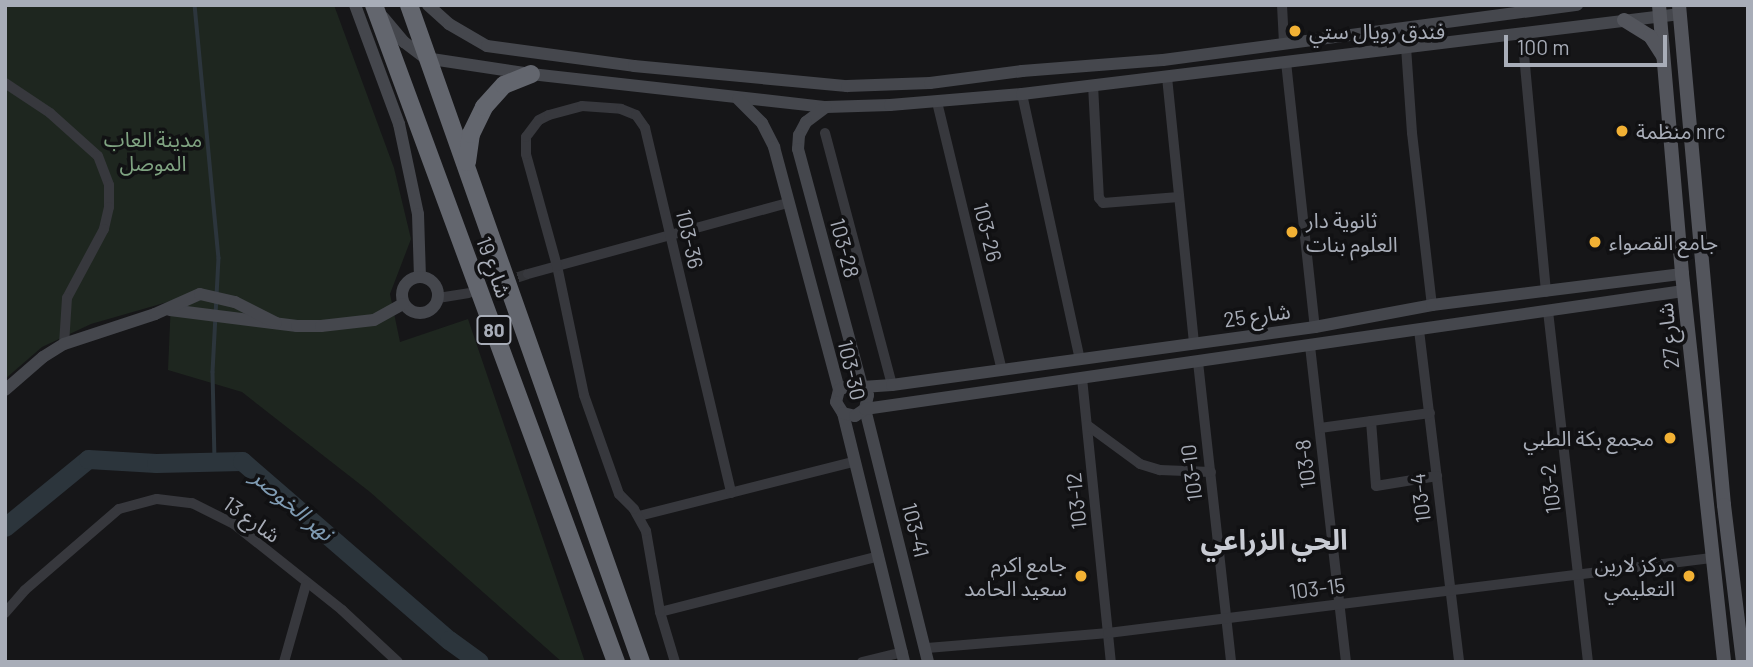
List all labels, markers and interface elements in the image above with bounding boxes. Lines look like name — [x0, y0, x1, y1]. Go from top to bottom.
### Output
place label: فندق رويال ستي — [1309, 18, 1445, 44]
scale bar — [1508, 21, 1671, 65]
marker: فندق رويال ستي — [1287, 23, 1303, 39]
text: 100 m — [1517, 34, 1570, 59]
place label: منظمة nrc — [1636, 118, 1725, 144]
marker: منظمة nrc — [1614, 123, 1630, 139]
park label: مدينة العاب الموصل — [104, 126, 202, 176]
street label: 103-26 — [968, 200, 1008, 264]
street label: 103-36 — [671, 207, 709, 271]
place label: ثانوية دار العلوم بنات — [1306, 207, 1398, 257]
street label: 103-28 — [825, 216, 865, 280]
marker: ثانوية دار العلوم بنات — [1284, 224, 1300, 240]
place label: جامع القصواء — [1609, 229, 1718, 255]
street label: شارع 19 — [471, 233, 517, 301]
marker: جامع القصواء — [1587, 234, 1603, 250]
street label: شارع 25 — [1222, 298, 1292, 332]
street label: شارع 27 — [1652, 302, 1684, 370]
road number: 80 — [475, 314, 513, 346]
street label: 103-30 — [833, 337, 871, 403]
place label: مجمع بكة الطبي — [1523, 425, 1654, 451]
marker: مجمع بكة الطبي — [1660, 428, 1680, 448]
street label: 103-8 — [1289, 438, 1321, 490]
street label: 103-10 — [1175, 443, 1207, 503]
water label: نهر الخوصر — [246, 462, 340, 546]
street label: 103-2 — [1534, 463, 1566, 515]
street label: 103-12 — [1060, 471, 1092, 531]
street label: 103-4 — [1404, 472, 1436, 524]
street label: شارع 13 — [219, 491, 285, 547]
street label: 103-41 — [897, 500, 935, 560]
district label: الحي الزراعي — [1200, 522, 1348, 556]
place label: جامع اكرم سعيد الحامد — [964, 551, 1067, 601]
place label: مركز لارين التعليمي — [1594, 551, 1675, 601]
marker: جامع اكرم سعيد الحامد — [1073, 568, 1089, 584]
marker: مركز لارين التعليمي — [1681, 568, 1697, 584]
street label: 103-15 — [1287, 572, 1347, 604]

